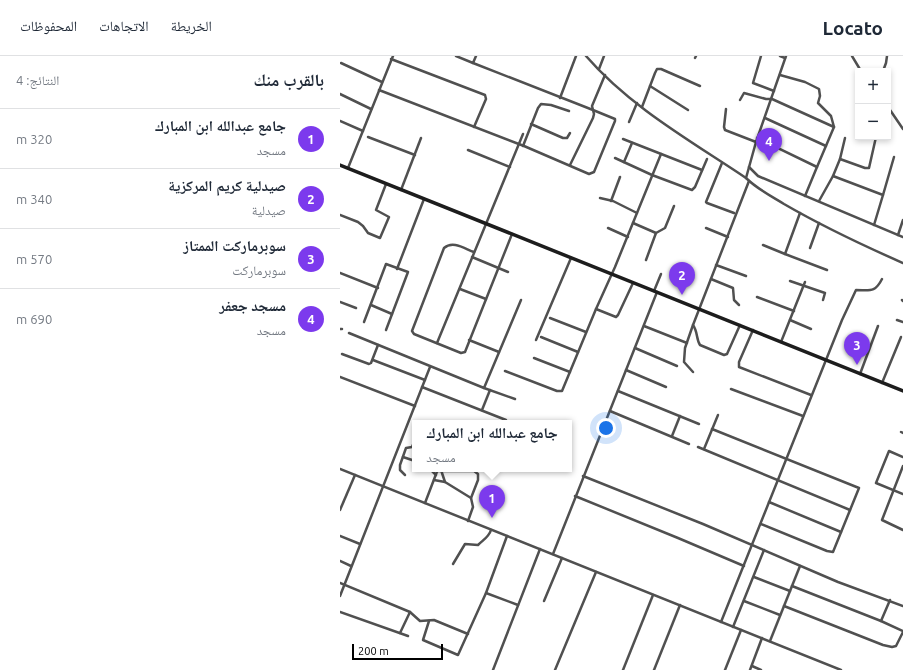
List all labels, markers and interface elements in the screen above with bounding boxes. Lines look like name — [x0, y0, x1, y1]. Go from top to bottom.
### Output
text: Locato — [823, 17, 883, 39]
text: المحفوظات — [20, 18, 77, 34]
text: الاتجاهات — [99, 18, 149, 34]
text: الخريطة — [171, 18, 212, 34]
map controls — [855, 68, 891, 140]
button: + — [855, 68, 891, 104]
text: بالقرب منك — [254, 70, 324, 89]
text: النتائج: 4 — [16, 73, 59, 87]
button: − — [855, 104, 891, 140]
text: جامع عبدالله ابن المبارك — [155, 117, 286, 134]
pin: 4 — [756, 128, 782, 161]
text: 320 m — [16, 132, 52, 146]
text: 1 — [307, 132, 315, 146]
text: مسجد — [257, 143, 286, 157]
text: صيدلية كريم المركزية — [168, 177, 286, 194]
text: 340 m — [16, 192, 52, 206]
text: 2 — [307, 192, 315, 206]
text: صيدلية — [252, 203, 286, 217]
text: سوبرماركت الممتاز — [183, 237, 286, 254]
text: 570 m — [16, 252, 52, 266]
text: 3 — [307, 252, 315, 266]
pin: 2 — [669, 262, 695, 295]
text: سوبرماركت — [232, 263, 286, 277]
text: مسجد جعفر — [219, 297, 286, 314]
text: 690 m — [16, 312, 52, 326]
text: 4 — [307, 312, 315, 326]
text: مسجد — [257, 323, 286, 337]
pin: 3 — [844, 332, 870, 365]
your location — [596, 418, 616, 438]
popup — [412, 420, 572, 472]
text: جامع عبدالله ابن المبارك — [426, 424, 558, 441]
text: مسجد — [426, 450, 456, 464]
pin: 1 — [479, 485, 505, 518]
scale bar — [352, 642, 443, 661]
text: 200 m — [358, 645, 389, 657]

